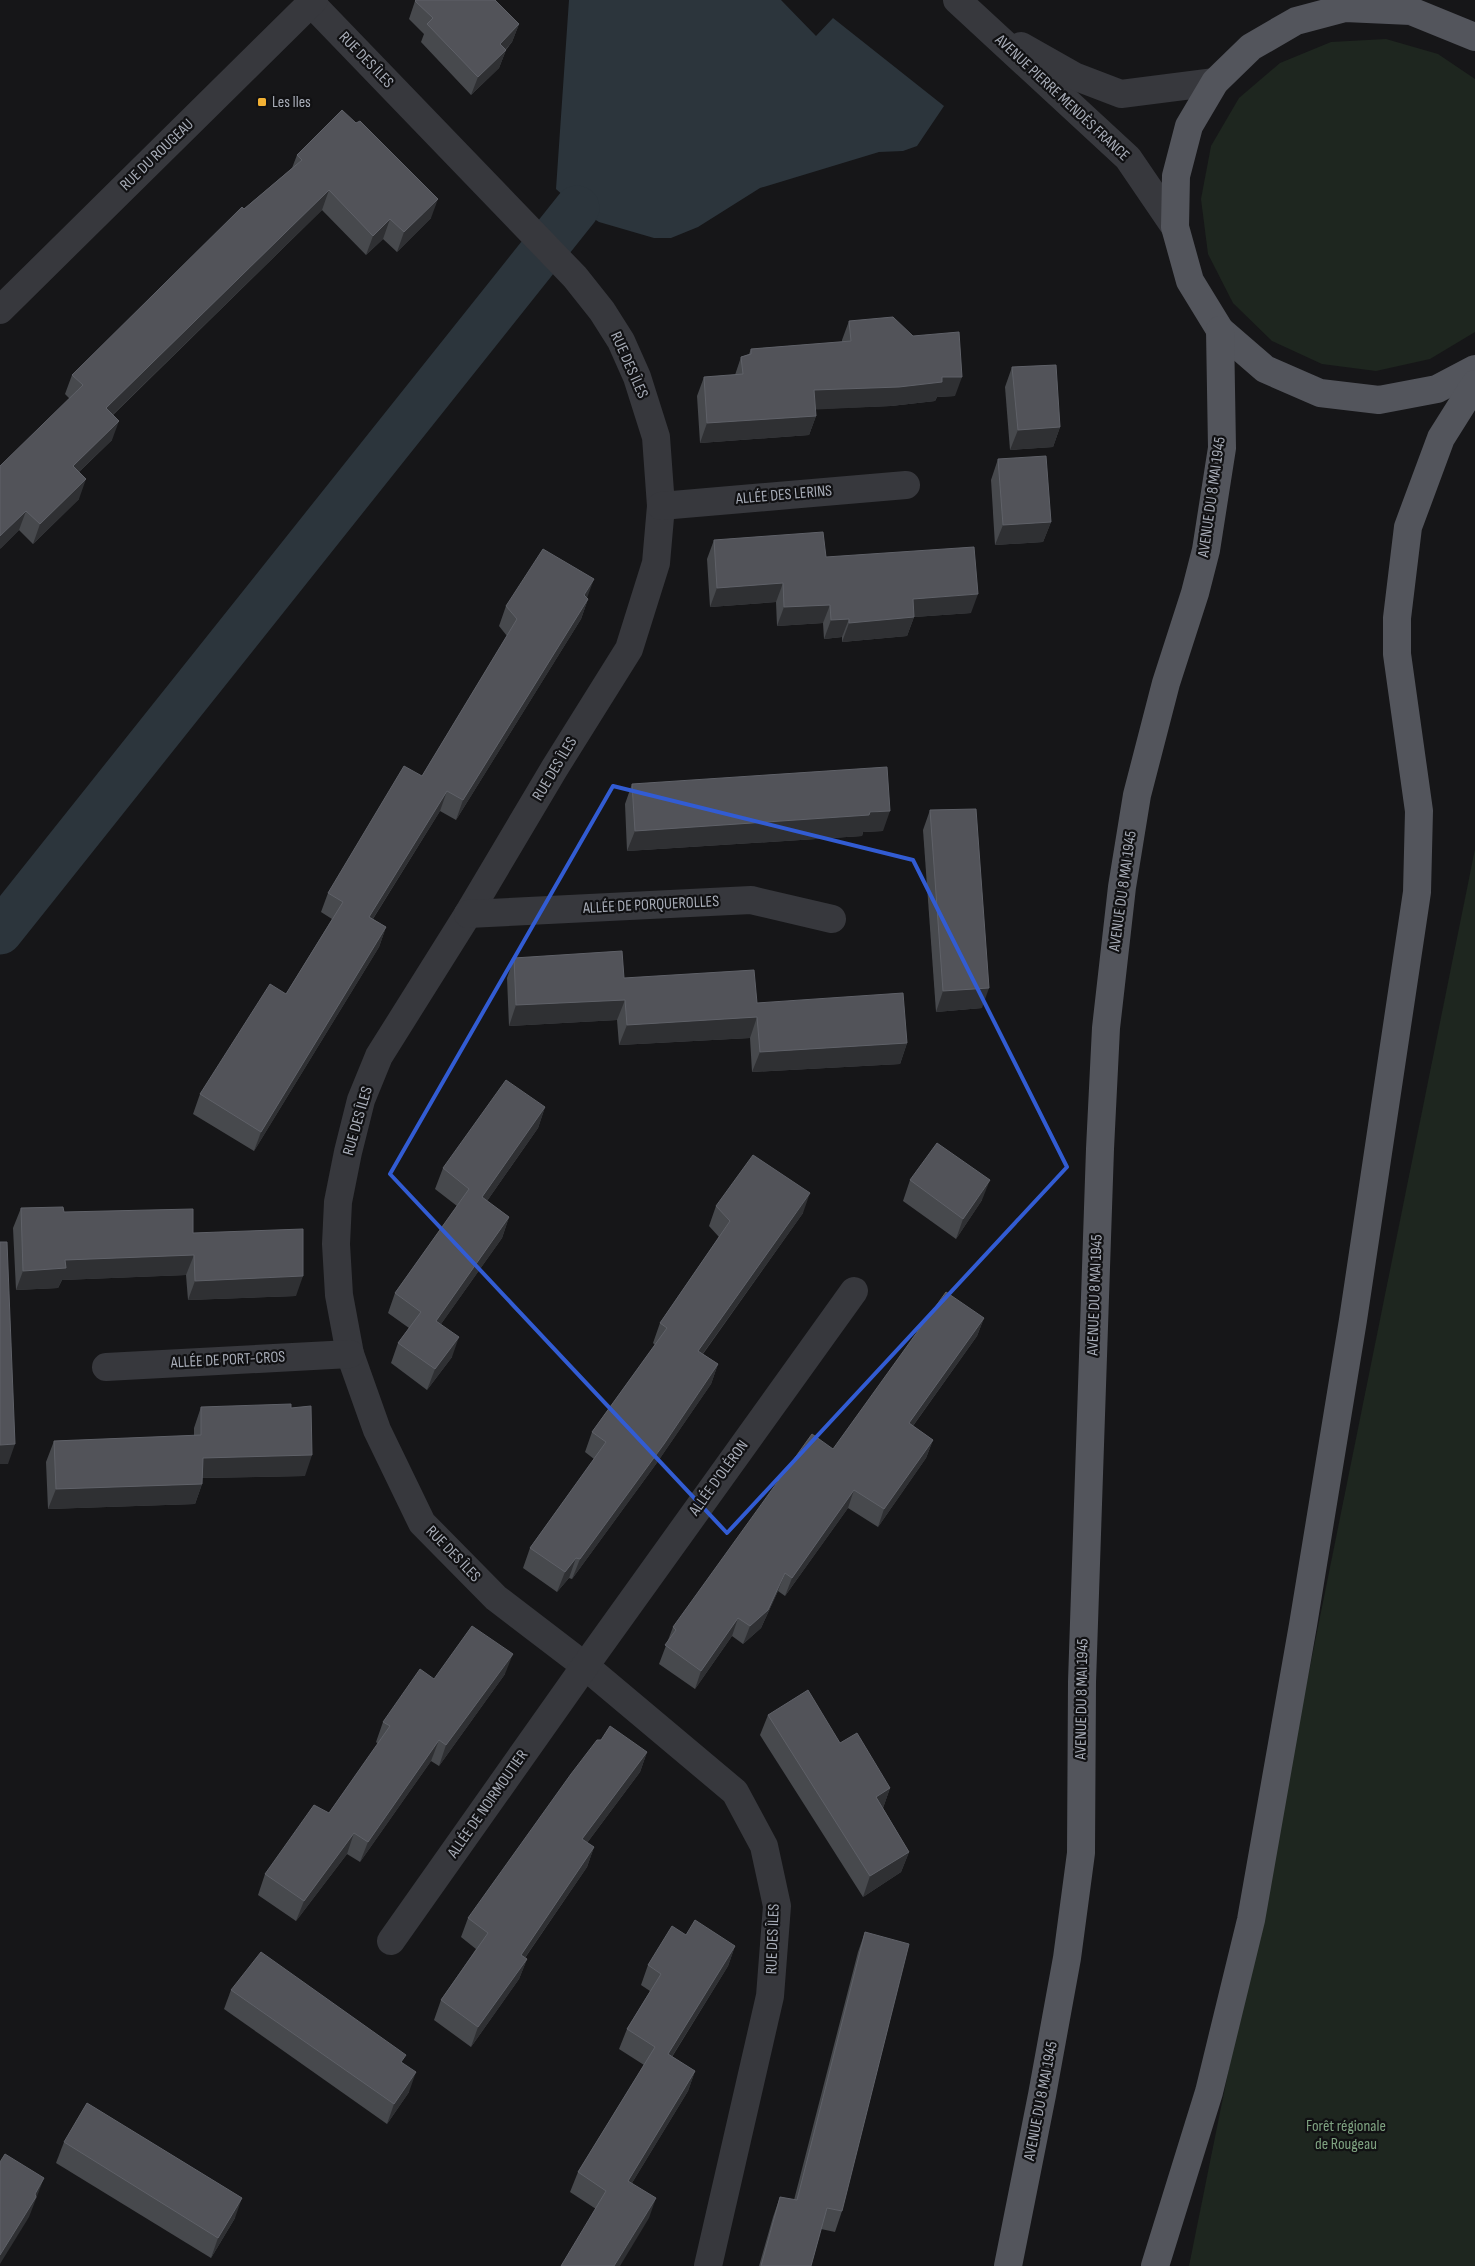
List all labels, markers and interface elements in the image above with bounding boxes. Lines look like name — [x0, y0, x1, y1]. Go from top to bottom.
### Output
street label: RUE DES ÎLES — [335, 28, 398, 92]
street label: AVENUE PIERRE MENDÈS FRANCE — [990, 30, 1133, 165]
place label: Les Iles — [272, 93, 311, 112]
marker: Les Iles — [256, 96, 268, 108]
street label: RUE DU ROUGEAU — [116, 115, 198, 195]
street label: RUE DES ÎLES — [606, 329, 652, 401]
street label: AVENUE DU 8 MAI 1945 — [1194, 436, 1230, 559]
street label: ALLÉE DES LERINS — [734, 481, 833, 509]
street label: RUE DES ÎLES — [529, 734, 581, 804]
street label: AVENUE DU 8 MAI 1945 — [1105, 830, 1141, 953]
street label: ALLÉE DE PORQUEROLLES — [581, 892, 720, 918]
street label: RUE DES ÎLES — [339, 1084, 377, 1158]
street label: AVENUE DU 8 MAI 1945 — [1083, 1234, 1107, 1357]
street label: ALLÉE DE PORT-CROS — [169, 1348, 286, 1373]
street label: ALLÉE D'OLÉRON — [685, 1437, 753, 1520]
street label: RUE DES ÎLES — [422, 1522, 485, 1586]
street label: AVENUE DU 8 MAI 1945 — [1071, 1638, 1093, 1761]
street label: ALLÉE DE NOIRMOUTIER — [443, 1746, 532, 1862]
street label: RUE DES ÎLES — [762, 1903, 784, 1975]
street label: AVENUE DU 8 MAI 1945 — [1020, 2040, 1062, 2163]
park label: Forêt régionale de Rougeau — [1306, 2117, 1386, 2154]

